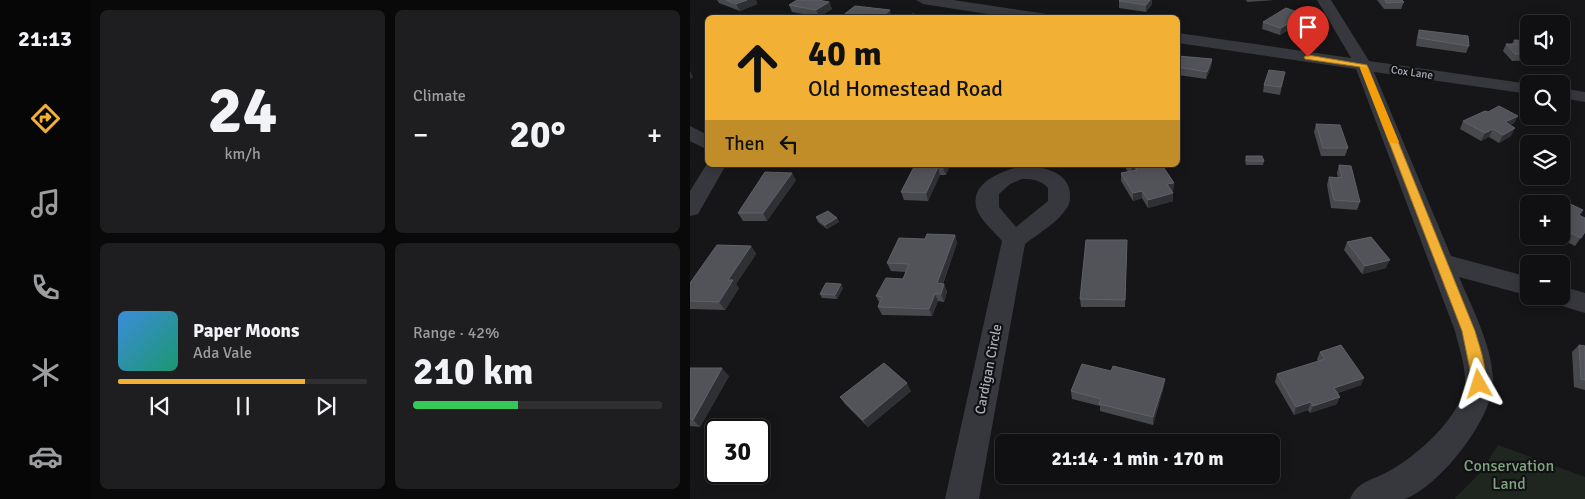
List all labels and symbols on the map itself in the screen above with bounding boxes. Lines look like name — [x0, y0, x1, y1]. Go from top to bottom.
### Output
pin — [1287, 6, 1329, 57]
street label: Cox Lane — [1390, 63, 1434, 82]
street label: Cardigan Circle — [971, 323, 1006, 416]
position arrow — [1452, 357, 1504, 409]
speed limit sign: 30 — [705, 419, 770, 484]
park label: Conservation Land — [1464, 456, 1554, 494]

